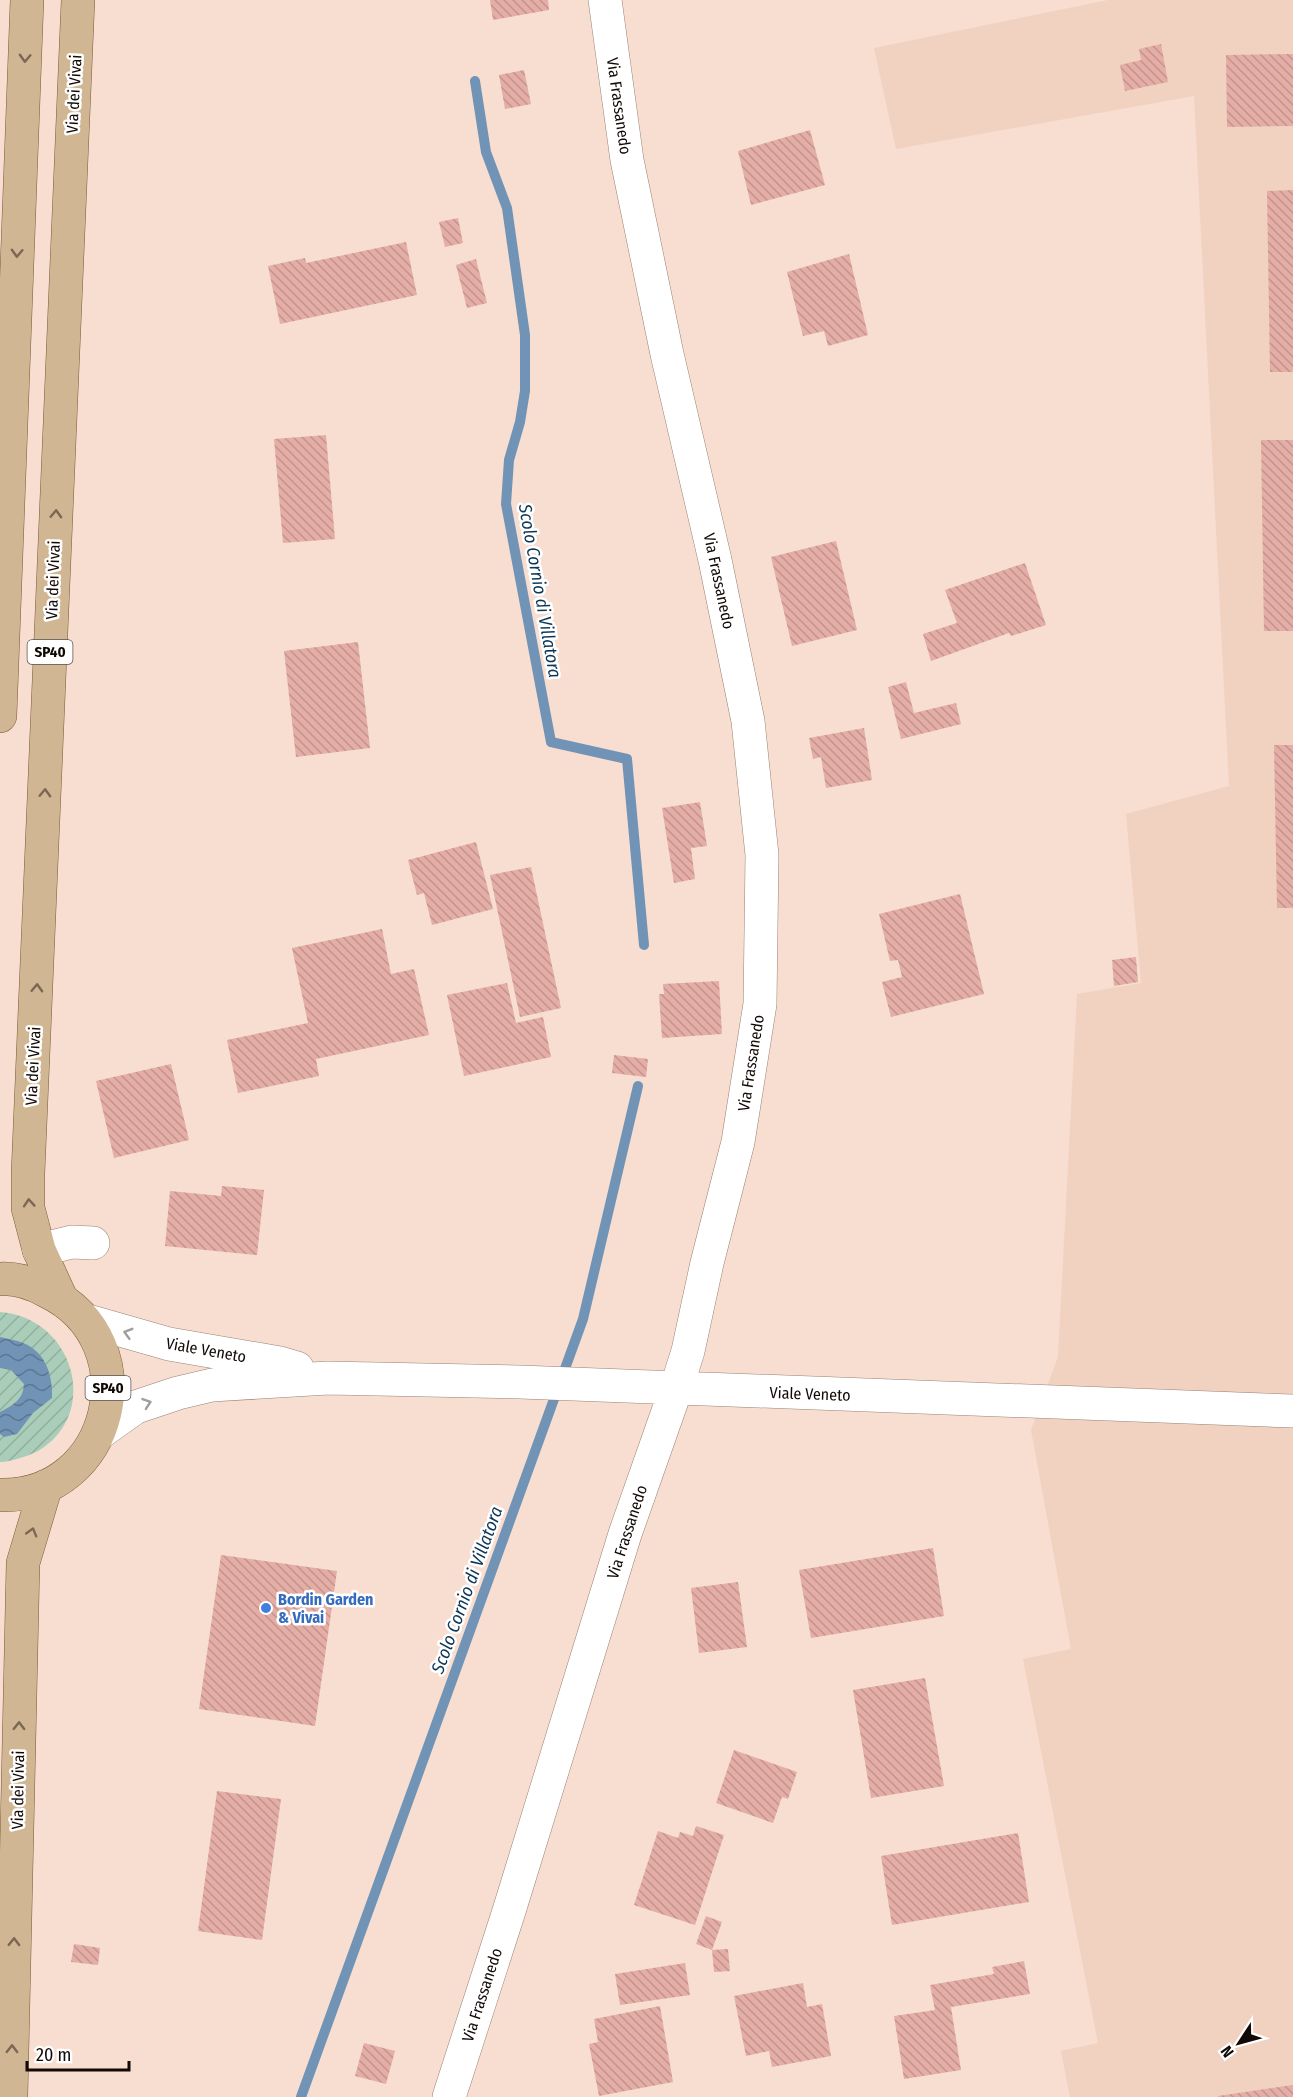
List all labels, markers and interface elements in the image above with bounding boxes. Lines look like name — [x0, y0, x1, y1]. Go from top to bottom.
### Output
one-way arrow — [18, 54, 31, 63]
street label: Via dei Vivai — [62, 54, 86, 134]
street label: Via Frassanedo — [603, 56, 635, 156]
one-way arrow — [11, 249, 24, 258]
water label: Scolo Cornio di Villatora — [514, 501, 566, 680]
one-way arrow — [49, 510, 62, 519]
street label: Via Frassanedo — [700, 531, 738, 631]
street label: Via dei Vivai — [42, 540, 64, 620]
road number: SP40 — [28, 640, 72, 664]
one-way arrow — [38, 788, 51, 797]
one-way arrow — [30, 983, 43, 992]
street label: Via Frassanedo — [734, 1013, 768, 1113]
street label: Via dei Vivai — [21, 1026, 45, 1106]
one-way arrow — [23, 1199, 36, 1208]
one-way arrow — [123, 1328, 133, 1341]
street label: Viale Veneto — [164, 1334, 248, 1366]
road number: SP40 — [86, 1376, 130, 1400]
street label: Viale Veneto — [769, 1383, 851, 1405]
one-way arrow — [141, 1398, 152, 1411]
street label: Via Frassanedo — [603, 1483, 651, 1581]
water label: Scolo Cornio di Villatora — [426, 1503, 507, 1678]
one-way arrow — [25, 1528, 37, 1538]
place label: Bordin Garden & Vivai — [278, 1590, 374, 1627]
marker: Bordin Garden & Vivai — [259, 1601, 273, 1615]
one-way arrow — [13, 1722, 25, 1731]
street label: Via dei Vivai — [8, 1750, 28, 1830]
one-way arrow — [7, 1938, 20, 1947]
street label: Via Frassanedo — [458, 1946, 506, 2044]
north arrow — [1209, 2013, 1269, 2073]
scale bar — [27, 2034, 129, 2072]
text: N — [1217, 2042, 1238, 2061]
one-way arrow — [5, 2044, 18, 2053]
text: 20 m — [36, 2044, 71, 2066]

